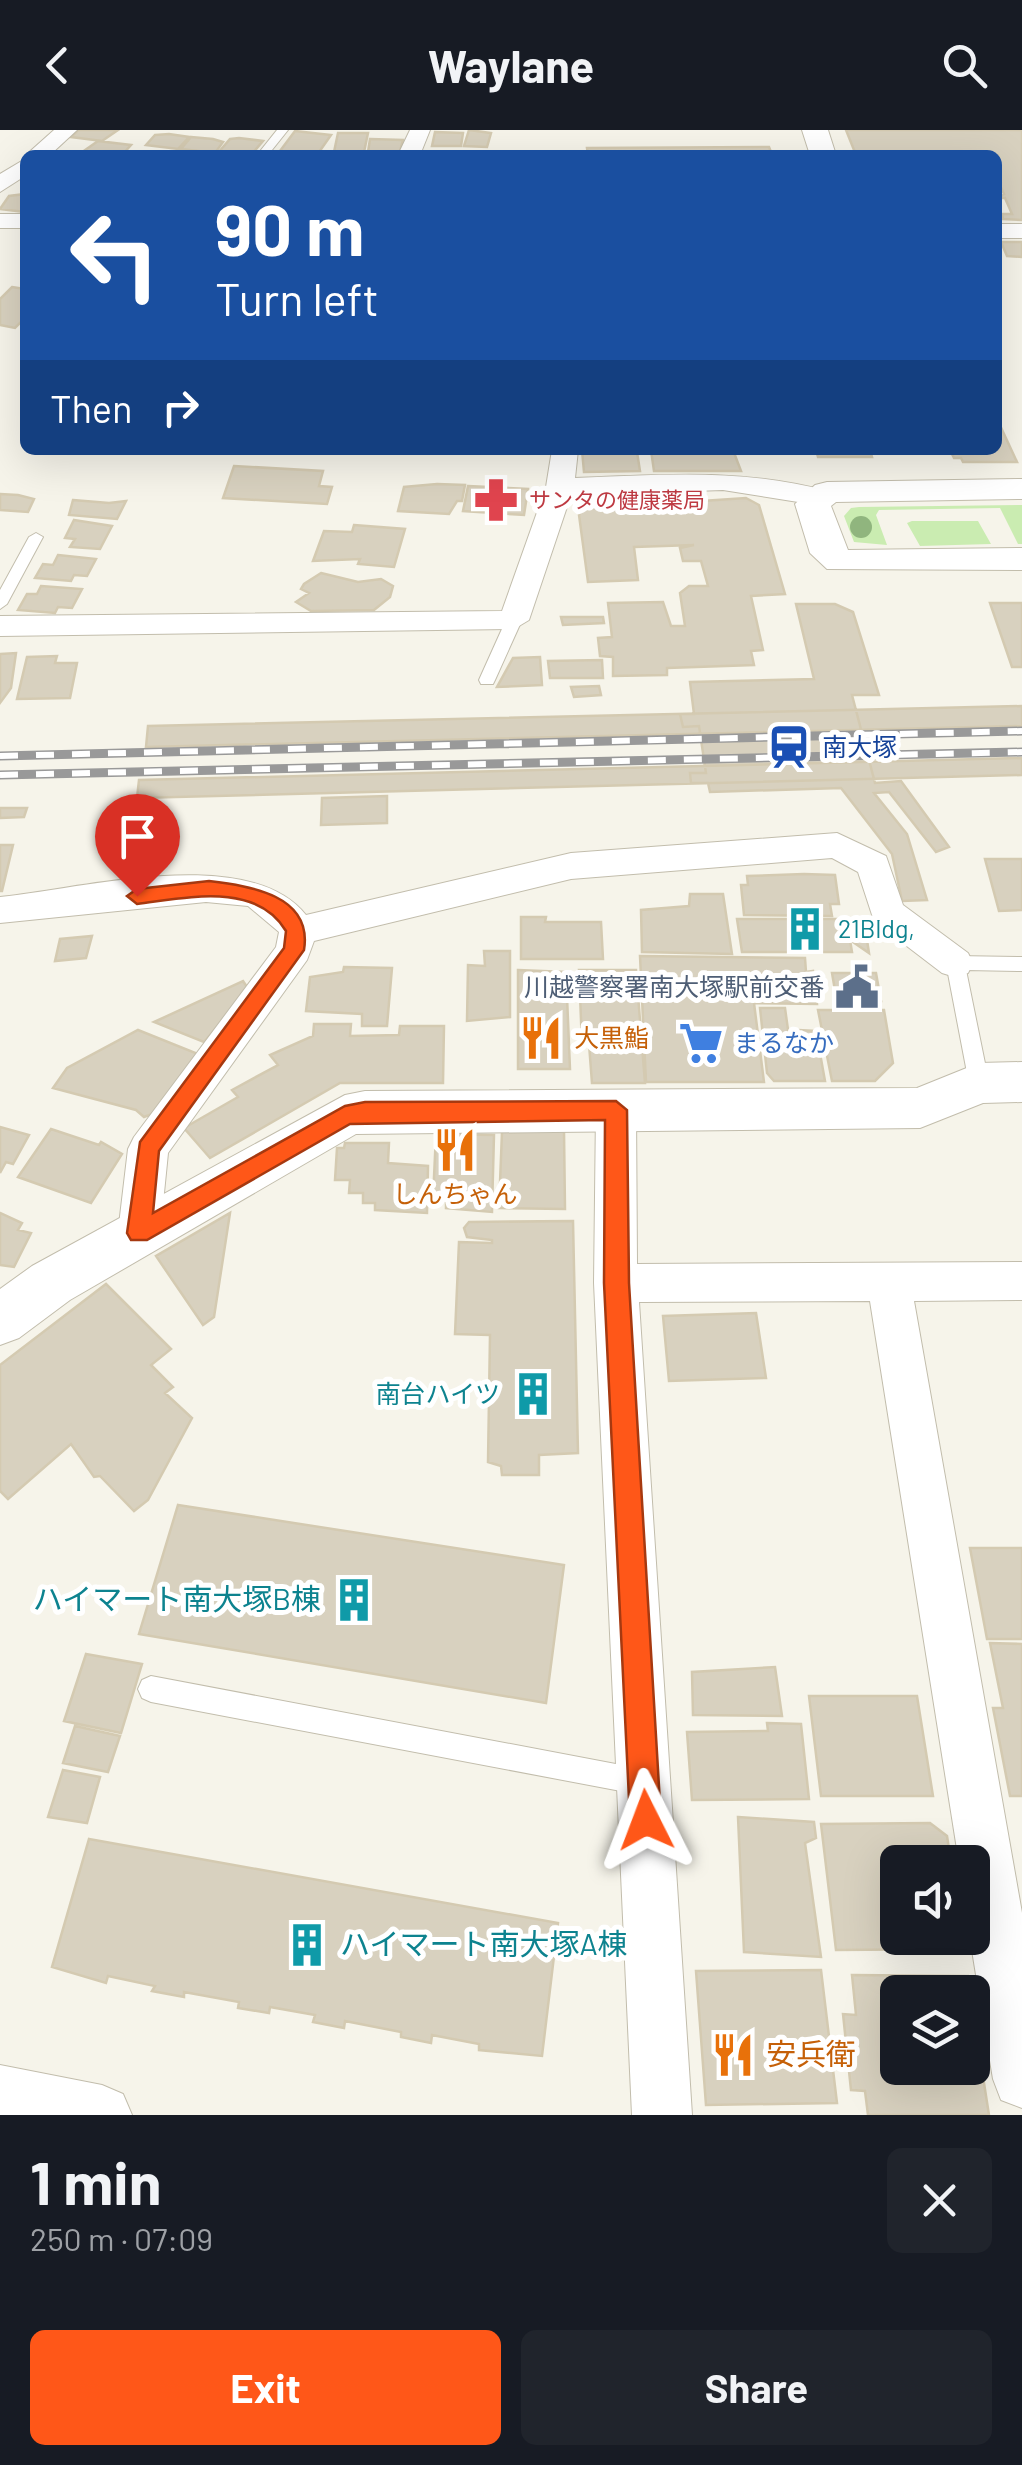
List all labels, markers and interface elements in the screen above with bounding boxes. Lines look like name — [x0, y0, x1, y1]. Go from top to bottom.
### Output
icon: back — [30, 38, 85, 93]
text: Waylane — [428, 38, 594, 92]
icon: search — [937, 38, 992, 93]
text: 90 m — [215, 186, 365, 270]
icon: left — [50, 190, 180, 320]
text: Turn left — [215, 271, 379, 325]
icon: right — [153, 380, 208, 435]
text: Then — [50, 385, 133, 431]
pharmacy icon: サンタの健康薬局 — [472, 476, 520, 524]
place label: サンタの健康薬局 — [529, 486, 705, 512]
station icon: 南大塚 — [765, 723, 813, 771]
place label: 南大塚 — [822, 731, 897, 761]
pin — [95, 794, 180, 897]
icon: arrive — [110, 809, 165, 864]
building icon: 21Bldg, — [781, 905, 829, 953]
place label: 21Bldg, — [838, 913, 915, 943]
public building icon: 川越警察署南大塚駅前交番 — [833, 963, 881, 1011]
place label: 川越警察署南大塚駅前交番 — [524, 971, 824, 1001]
restaurant icon: 大黒鮨 — [517, 1014, 565, 1062]
supermarket icon: まるなか — [677, 1019, 725, 1067]
place label: 大黒鮨 — [574, 1022, 649, 1052]
place label: まるなか — [734, 1027, 834, 1057]
restaurant icon: しんちゃん — [431, 1126, 479, 1174]
place label: しんちゃん — [392, 1178, 518, 1208]
building icon: 南台ハイツ — [509, 1370, 557, 1418]
place label: 南台ハイツ — [375, 1378, 500, 1408]
building icon: ハイマート南大塚B棟 — [330, 1576, 378, 1624]
place label: ハイマート南大塚B棟 — [33, 1580, 321, 1616]
position arrow — [594, 1768, 698, 1872]
map controls — [880, 1845, 990, 2085]
button: sound — [880, 1845, 990, 1955]
building icon: ハイマート南大塚A棟 — [283, 1921, 331, 1969]
place label: ハイマート南大塚A棟 — [340, 1925, 628, 1961]
button: layers — [880, 1975, 990, 2085]
restaurant icon: 安兵衛 — [709, 2031, 757, 2079]
place label: 安兵衛 — [766, 2035, 856, 2071]
text: 1 min — [30, 2145, 161, 2217]
button: close — [887, 2148, 992, 2253]
text: 250 m · 07:09 — [30, 2219, 213, 2257]
button: Exit — [30, 2330, 501, 2445]
button: Share — [521, 2330, 992, 2445]

